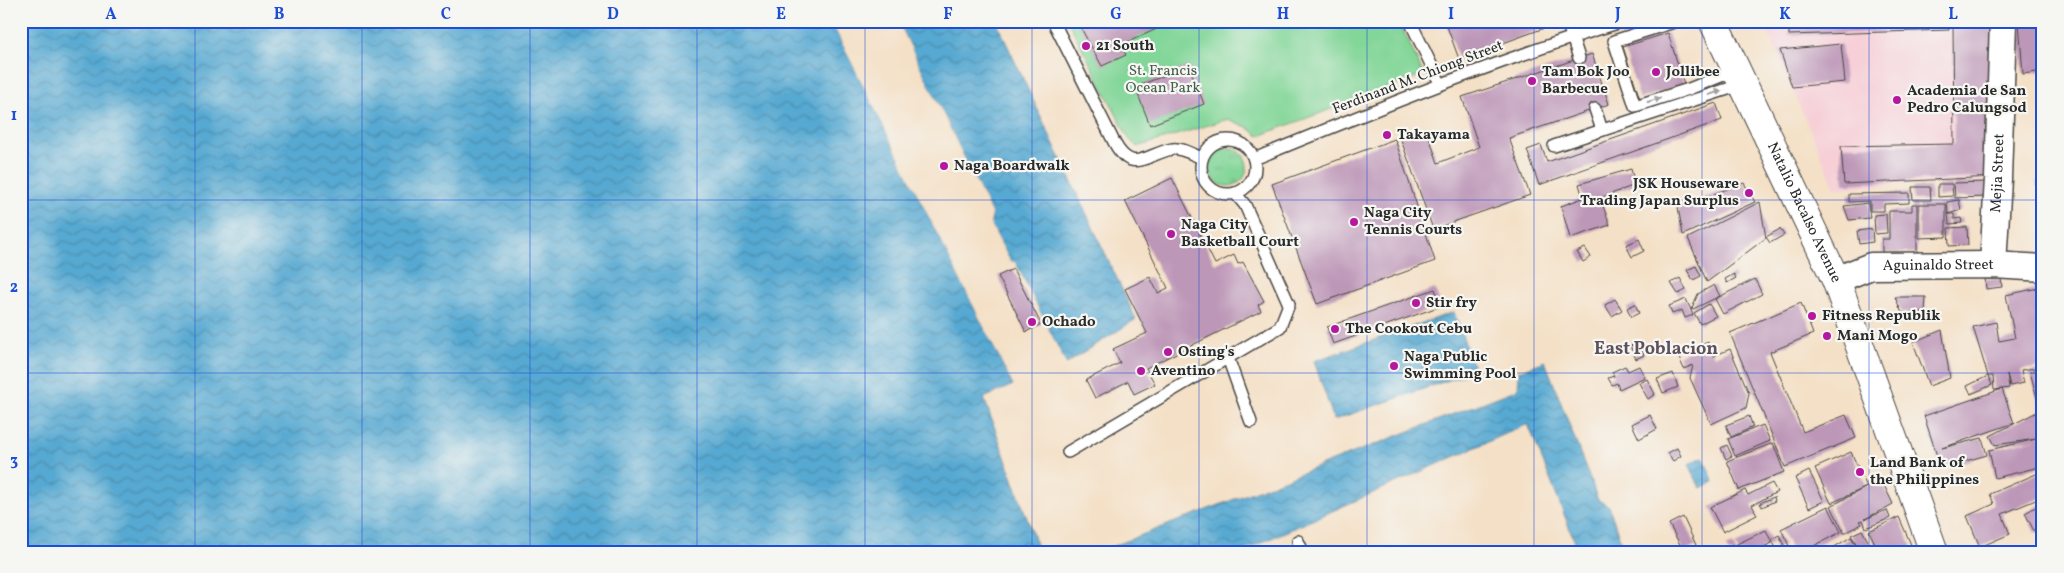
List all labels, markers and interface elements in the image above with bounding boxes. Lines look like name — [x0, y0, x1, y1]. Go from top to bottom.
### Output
text: A — [105, 4, 117, 26]
text: B — [274, 4, 285, 26]
text: C — [441, 4, 451, 26]
text: D — [607, 4, 619, 26]
text: E — [776, 4, 786, 26]
text: F — [943, 4, 953, 26]
text: G — [1110, 4, 1122, 26]
text: H — [1277, 4, 1289, 26]
text: I — [1448, 4, 1454, 26]
text: J — [1614, 4, 1621, 26]
text: K — [1779, 4, 1791, 26]
text: L — [1948, 4, 1958, 26]
place label: 21 South — [1096, 36, 1155, 57]
street label: Ferdinand M. Chiong Street — [1329, 36, 1507, 120]
marker: 21 South — [1080, 40, 1092, 52]
park label: St. Francis Ocean Park — [1126, 61, 1200, 99]
place label: Tam Bok Joo Barbecue — [1542, 62, 1630, 100]
place label: Jollibee — [1665, 62, 1720, 83]
marker: Jollibee — [1650, 66, 1662, 78]
marker: Tam Bok Joo Barbecue — [1526, 75, 1538, 87]
place label: Academia de San Pedro Calungsod — [1907, 81, 2027, 119]
one-way arrow — [1707, 89, 1722, 96]
marker: Academia de San Pedro Calungsod — [1891, 94, 1903, 106]
one-way arrow — [1647, 95, 1662, 103]
text: 1 — [11, 105, 17, 127]
place label: Takayama — [1397, 125, 1470, 146]
marker: Takayama — [1381, 129, 1393, 141]
street label: Mejia Street — [1986, 133, 2010, 213]
street label: Natalio Bacalso Avenue — [1762, 139, 1846, 286]
place label: Naga Boardwalk — [954, 156, 1070, 177]
marker: Naga Boardwalk — [938, 160, 950, 172]
place label: JSK Houseware Trading Japan Surplus — [1580, 174, 1739, 212]
marker: JSK Houseware Trading Japan Surplus — [1743, 187, 1755, 199]
place label: Naga City Tennis Courts — [1364, 203, 1462, 241]
place label: Naga City Basketball Court — [1181, 215, 1299, 253]
marker: Naga City Tennis Courts — [1348, 216, 1360, 228]
marker: Naga City Basketball Court — [1165, 228, 1177, 240]
street label: Aguinaldo Street — [1883, 254, 1994, 276]
text: 2 — [10, 277, 18, 299]
place label: Stir fry — [1426, 293, 1477, 314]
marker: Stir fry — [1410, 297, 1422, 309]
place label: Fitness Republik — [1822, 306, 1940, 327]
marker: Fitness Republik — [1806, 310, 1818, 322]
place label: Ochado — [1042, 312, 1096, 333]
marker: Ochado — [1026, 316, 1038, 328]
place label: The Cookout Cebu — [1345, 319, 1472, 340]
marker: The Cookout Cebu — [1329, 323, 1341, 335]
place label: Mani Mogo — [1837, 326, 1918, 347]
marker: Mani Mogo — [1821, 330, 1833, 342]
district label: East Poblacion — [1594, 337, 1718, 362]
place label: Osting's — [1178, 342, 1235, 363]
marker: Osting's — [1162, 346, 1174, 358]
place label: Naga Public Swimming Pool — [1404, 347, 1516, 385]
marker: Naga Public Swimming Pool — [1388, 360, 1400, 372]
place label: Aventino — [1151, 361, 1216, 382]
marker: Aventino — [1135, 365, 1147, 377]
text: 3 — [10, 450, 18, 472]
place label: Land Bank of the Philippines — [1870, 453, 1979, 491]
marker: Land Bank of the Philippines — [1854, 466, 1866, 478]

